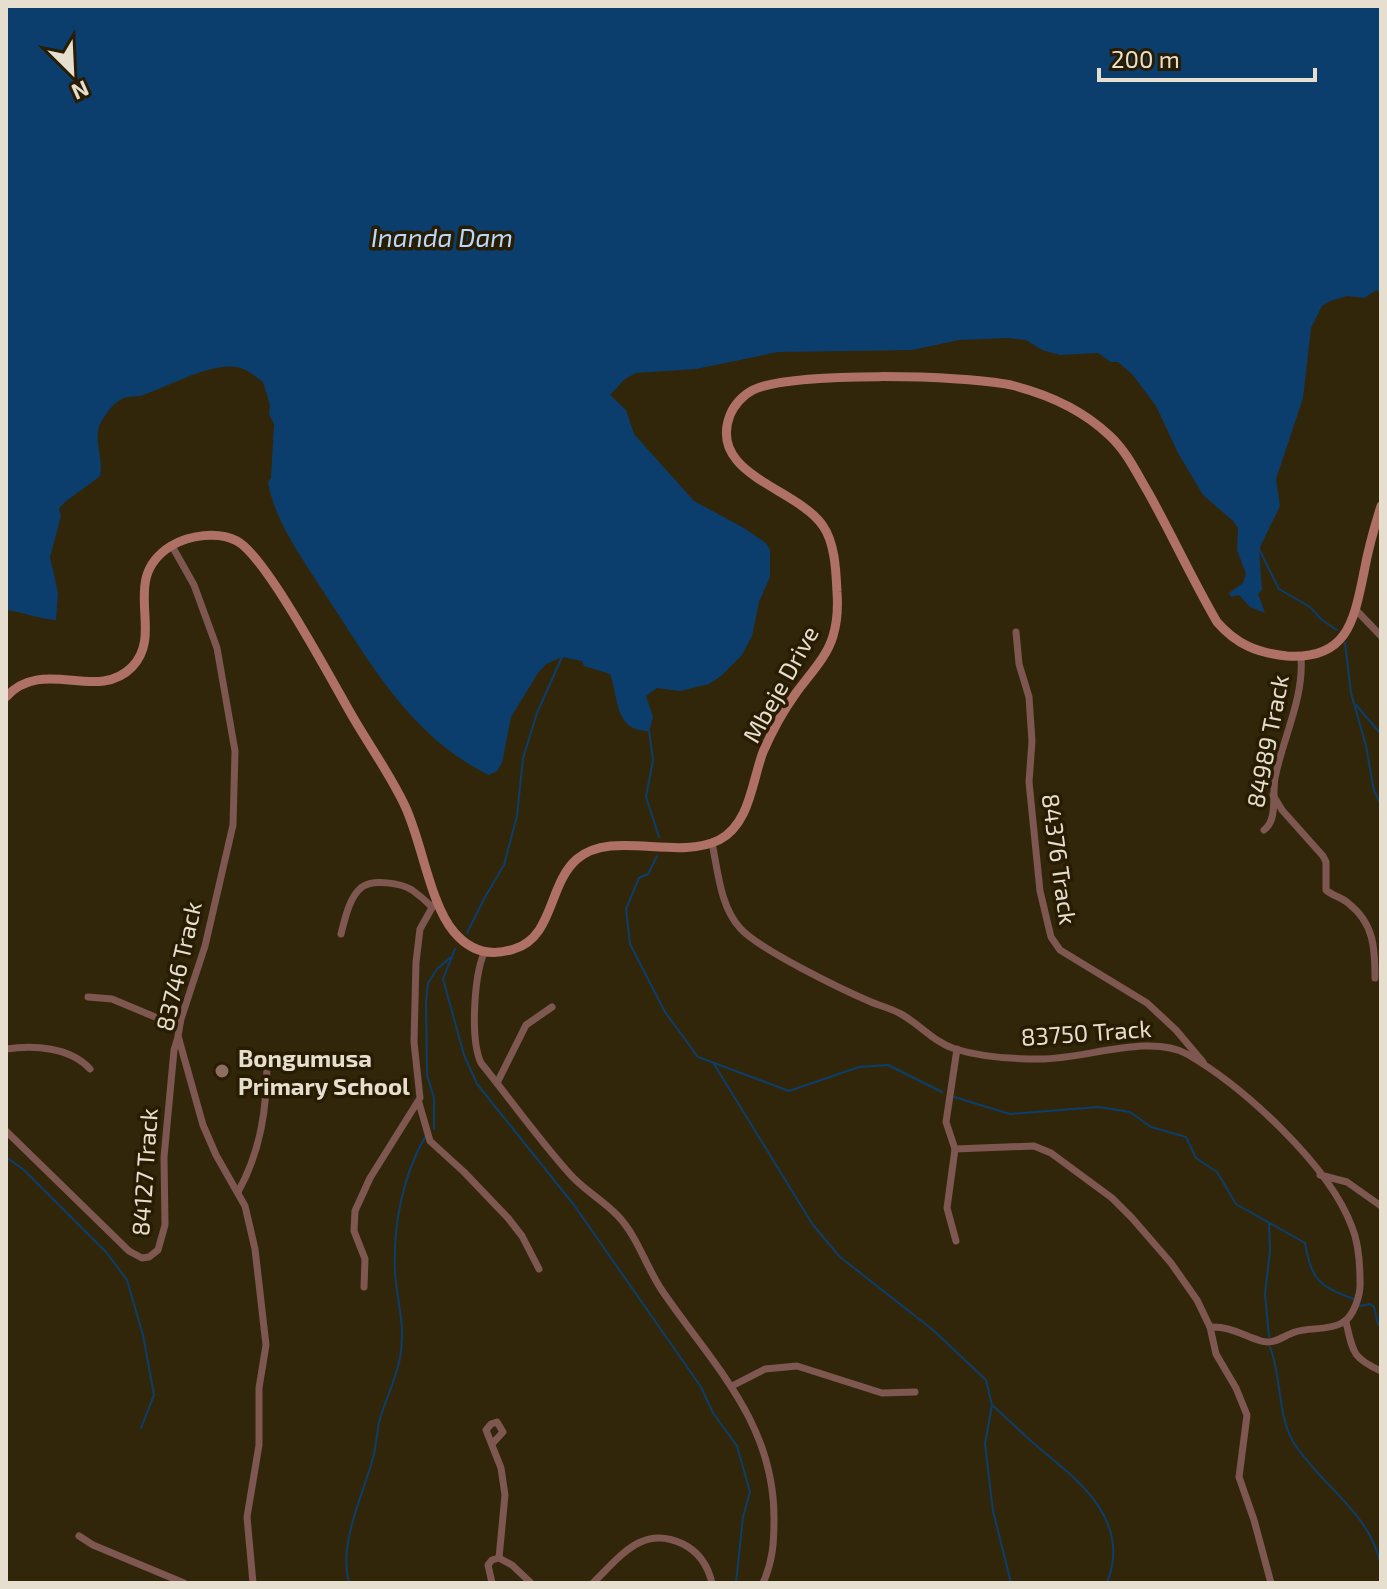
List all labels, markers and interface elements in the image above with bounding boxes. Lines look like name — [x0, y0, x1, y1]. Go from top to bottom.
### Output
north arrow — [32, 32, 112, 112]
scale bar — [1099, 32, 1315, 82]
text: 200 m — [1111, 44, 1180, 73]
text: N — [68, 76, 93, 106]
water label: Inanda Dam — [371, 221, 513, 252]
street label: Mbeje Drive — [736, 621, 824, 747]
street label: 84989 Track — [1240, 672, 1294, 810]
street label: 84376 Track — [1036, 792, 1084, 926]
street label: 83746 Track — [149, 898, 207, 1034]
street label: 83750 Track — [1020, 1013, 1152, 1051]
place label: Bongumusa Primary School — [238, 1043, 410, 1100]
marker: Bongumusa Primary School — [213, 1062, 231, 1080]
street label: 84127 Track — [125, 1107, 163, 1237]

